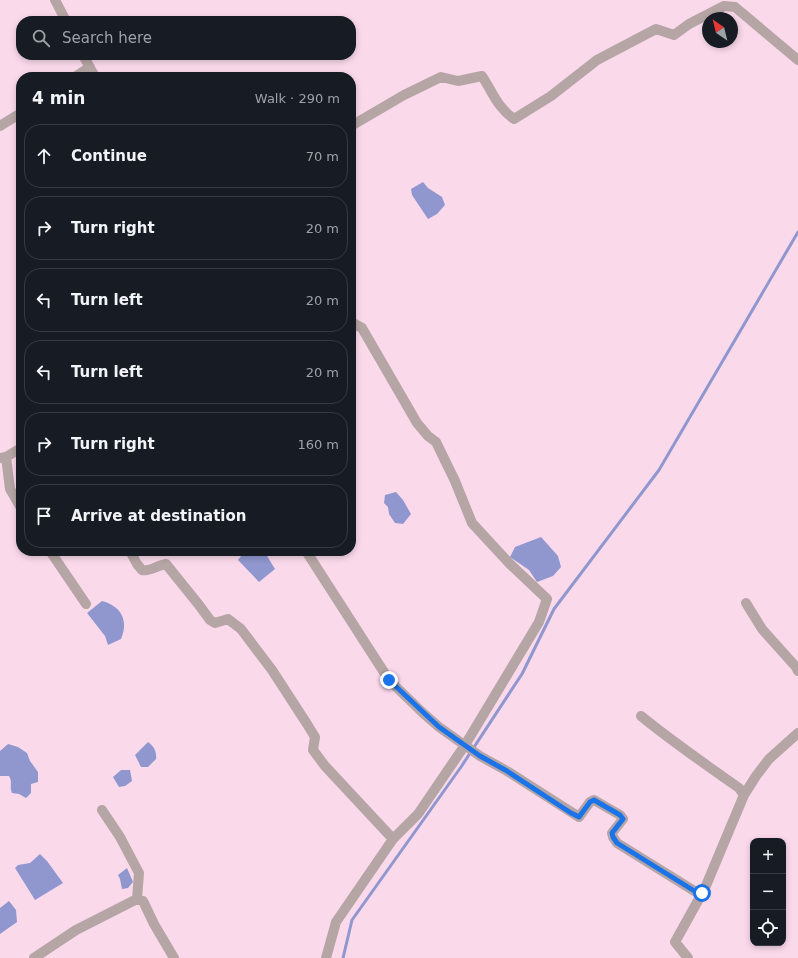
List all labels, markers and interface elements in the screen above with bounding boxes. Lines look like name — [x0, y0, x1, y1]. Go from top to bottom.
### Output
north arrow — [702, 12, 738, 48]
search box — [16, 16, 356, 60]
icon: search — [30, 27, 52, 49]
text: Search here — [62, 29, 152, 47]
text: 4 min — [32, 88, 85, 108]
text: Walk · 290 m — [255, 91, 340, 106]
icon: ahead — [33, 145, 55, 167]
text: Continue — [71, 147, 147, 165]
text: 70 m — [306, 149, 339, 164]
icon: right — [33, 217, 55, 239]
text: Turn right — [71, 219, 155, 237]
text: 20 m — [306, 221, 339, 236]
icon: left — [33, 289, 55, 311]
text: Turn left — [71, 291, 143, 309]
text: 20 m — [306, 293, 339, 308]
icon: left — [33, 361, 55, 383]
text: Turn left — [71, 363, 143, 381]
text: 20 m — [306, 365, 339, 380]
icon: right — [33, 433, 55, 455]
text: Turn right — [71, 435, 155, 453]
text: 160 m — [297, 437, 339, 452]
icon: arrive — [33, 505, 55, 527]
text: Arrive at destination — [71, 507, 246, 525]
route end — [380, 671, 398, 689]
map controls — [750, 838, 786, 946]
button: + — [750, 838, 786, 874]
button: − — [750, 874, 786, 910]
route start — [693, 884, 711, 902]
button: locate — [750, 910, 786, 946]

